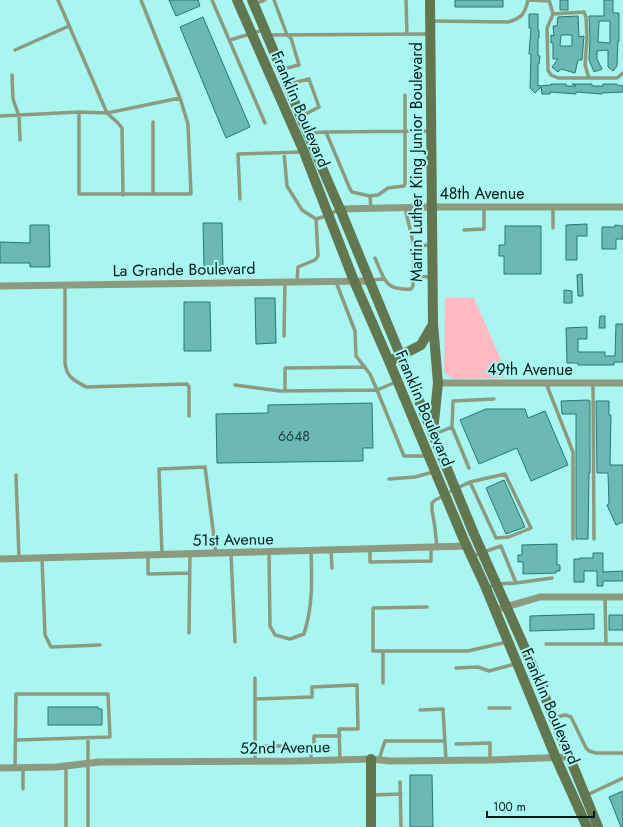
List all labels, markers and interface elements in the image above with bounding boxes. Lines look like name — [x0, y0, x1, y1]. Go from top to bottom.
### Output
street label: Martin Luther King Junior Boulevard — [405, 42, 428, 282]
street label: Franklin Boulevard — [266, 47, 335, 171]
street label: 48th Avenue — [440, 182, 524, 205]
street label: La Grande Boulevard — [112, 257, 256, 282]
street label: Franklin Boulevard — [390, 346, 459, 470]
street label: 49th Avenue — [487, 358, 573, 381]
house number: 6648 — [278, 426, 310, 446]
street label: 51st Avenue — [192, 527, 274, 552]
street label: Franklin Boulevard — [516, 644, 585, 768]
street label: 52nd Avenue — [240, 735, 330, 760]
scale bar — [487, 793, 594, 819]
text: 100 m — [493, 798, 526, 816]

